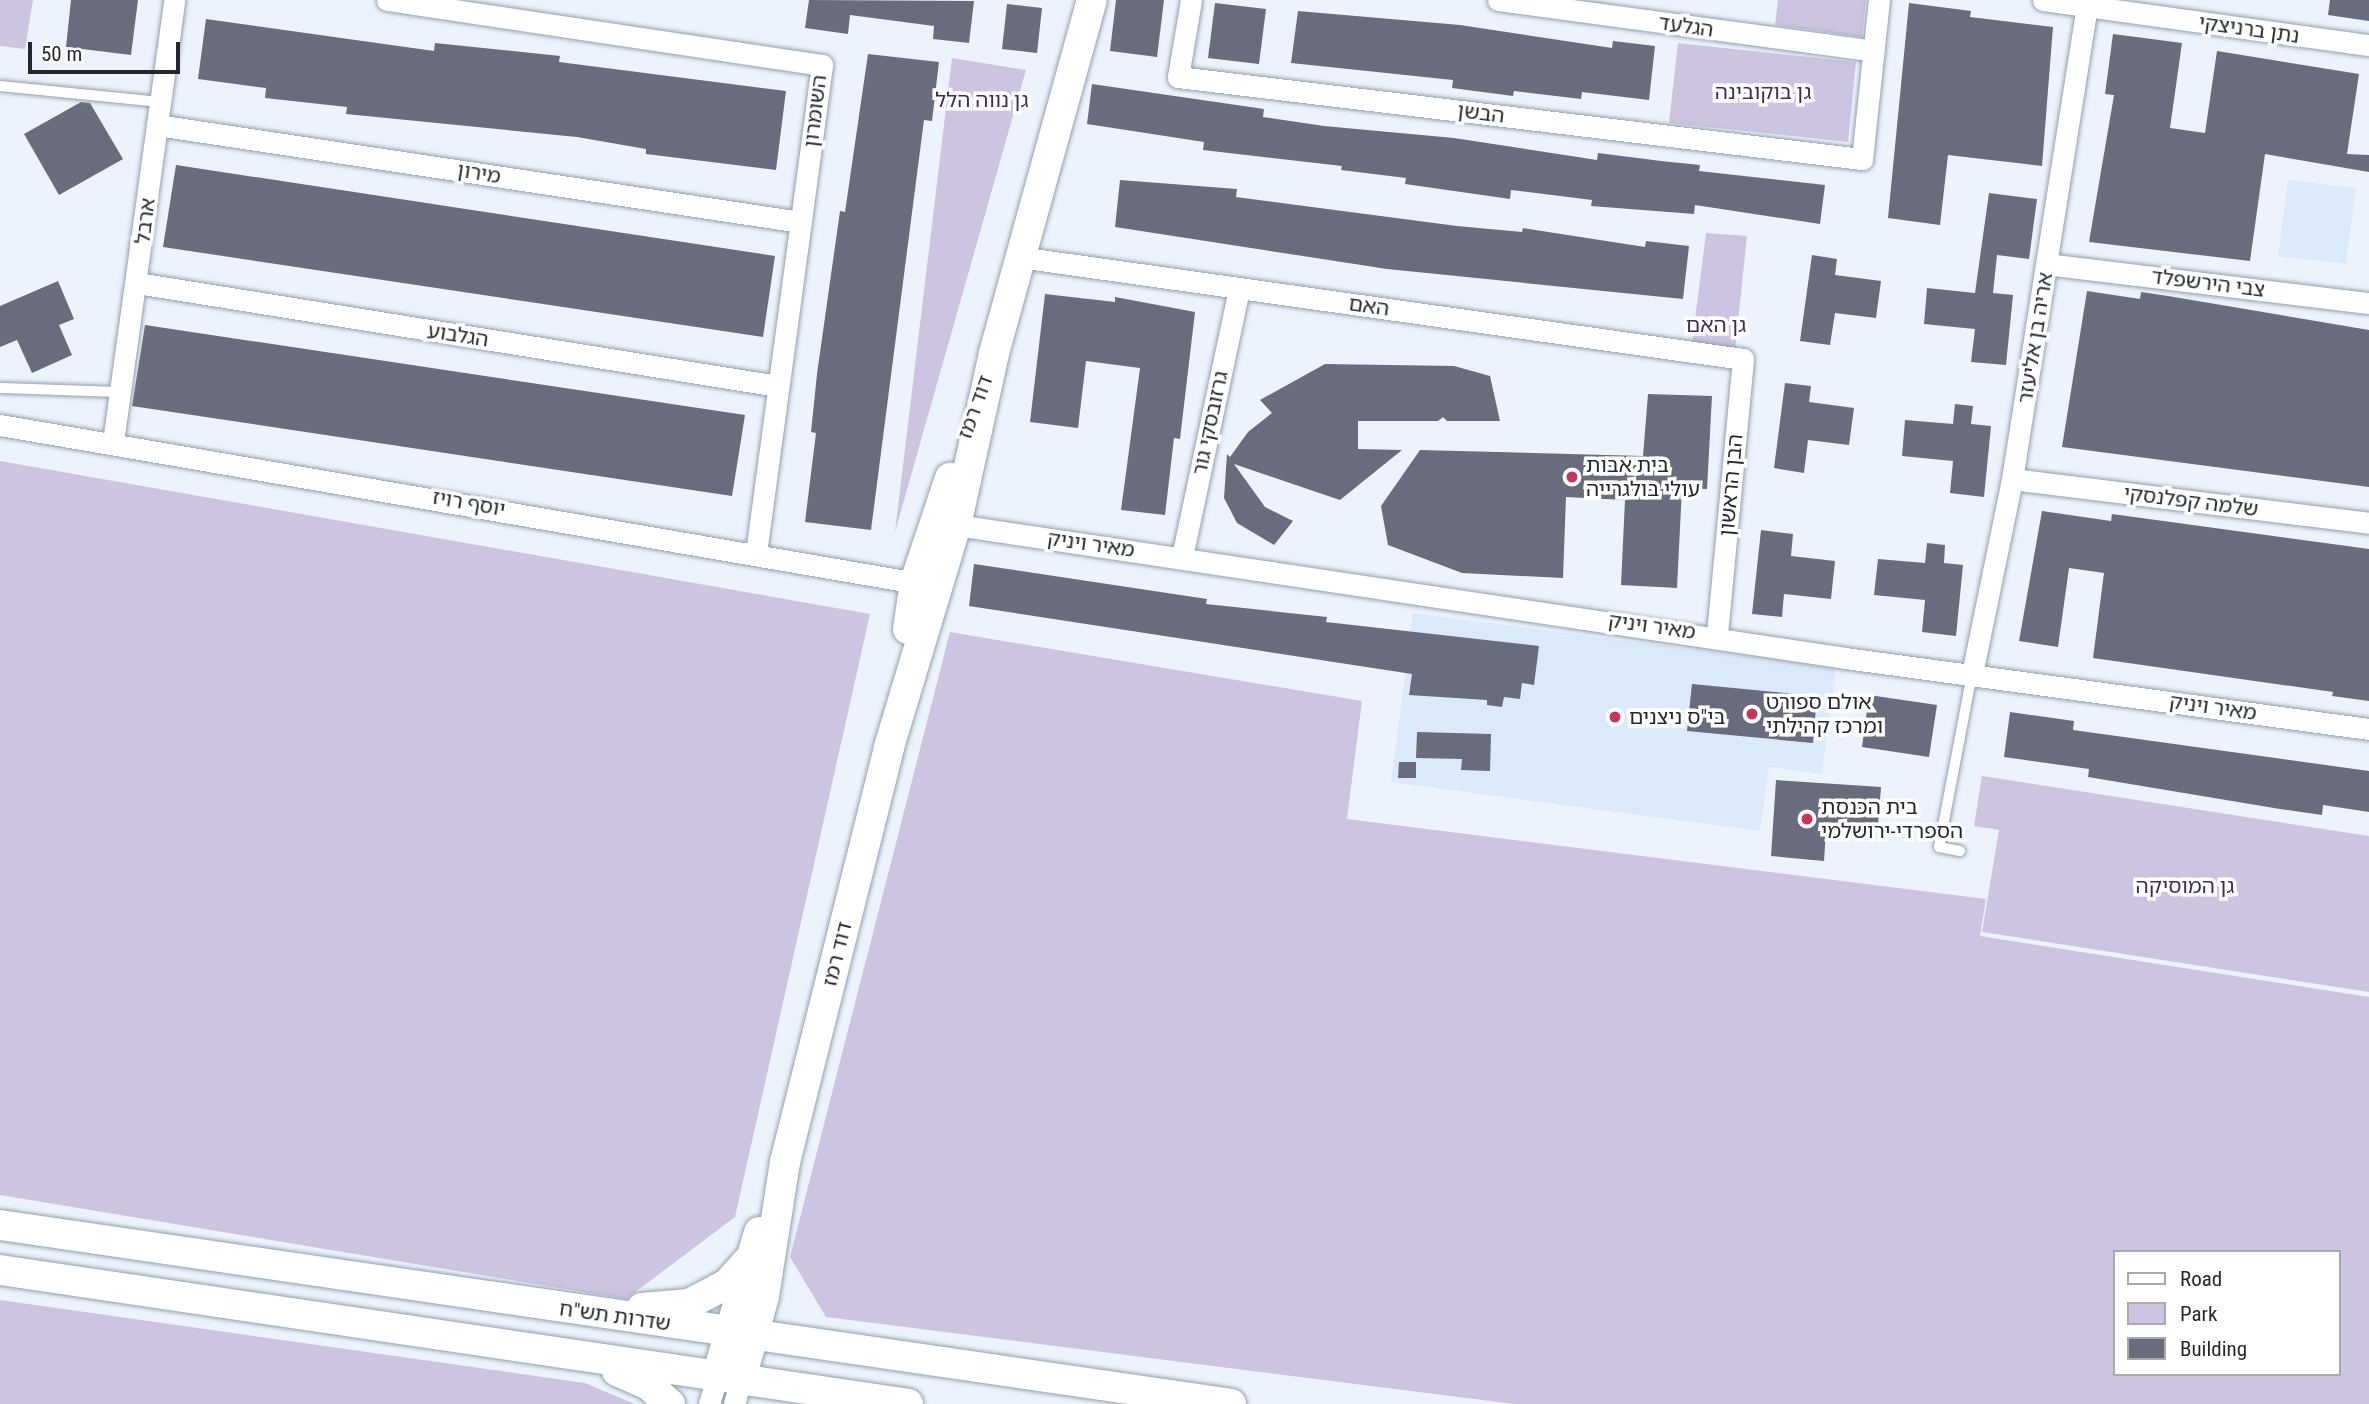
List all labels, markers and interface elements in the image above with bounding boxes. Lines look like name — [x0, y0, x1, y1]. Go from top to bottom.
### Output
street label: נתן ברניצקי — [2197, 9, 2301, 49]
street label: הגלעד — [1657, 10, 1715, 42]
scale bar — [32, 28, 184, 72]
text: 50 m — [41, 42, 82, 66]
street label: השומרון — [798, 73, 832, 149]
park label: גן בוקובינה — [1715, 79, 1811, 105]
park label: גן נווה הלל — [935, 87, 1029, 113]
street label: הבשן — [1456, 98, 1506, 128]
street label: מירון — [455, 157, 503, 189]
street label: ארבל — [130, 196, 160, 246]
street label: צבי הירשפלד — [2150, 264, 2266, 302]
street label: אריה בן אליעזר — [2012, 271, 2058, 405]
street label: האם — [1347, 291, 1391, 321]
park label: גן האם — [1686, 312, 1746, 338]
street label: הגלבוע — [426, 318, 490, 352]
street label: גרזובסקי גור — [1187, 369, 1233, 477]
street label: דוד רמז — [952, 372, 998, 442]
street label: הבן הראשון — [1714, 433, 1748, 537]
place label: בית אבות עולי בולגרייה — [1586, 452, 1700, 502]
marker: בית אבות עולי בולגרייה — [1564, 469, 1580, 485]
street label: שלמה קפלנסקי — [2122, 480, 2260, 522]
street label: יוסף רויז — [431, 484, 507, 522]
street label: מאיר ויניק — [1046, 525, 1136, 563]
street label: מאיר ויניק — [1607, 607, 1697, 645]
street label: מאיר ויניק — [2168, 688, 2258, 726]
place label: אולם ספורט ומרכז קהילתי — [1766, 689, 1883, 739]
place label: בי"ס ניצנים — [1629, 704, 1725, 730]
marker: אולם ספורט ומרכז קהילתי — [1744, 706, 1760, 722]
marker: בי"ס ניצנים — [1607, 709, 1623, 725]
place label: בית הכנסת הספרדי-ירושלמי — [1821, 794, 1963, 844]
marker: בית הכנסת הספרדי-ירושלמי — [1799, 811, 1815, 827]
park label: גן המוסיקה — [2136, 873, 2234, 899]
street label: דוד רמז — [817, 919, 857, 989]
legend — [2114, 1250, 2341, 1376]
text: Road — [2180, 1267, 2222, 1291]
street label: שדרות תש"ח — [558, 1296, 672, 1336]
text: Park — [2180, 1302, 2217, 1326]
text: Building — [2180, 1337, 2247, 1361]

